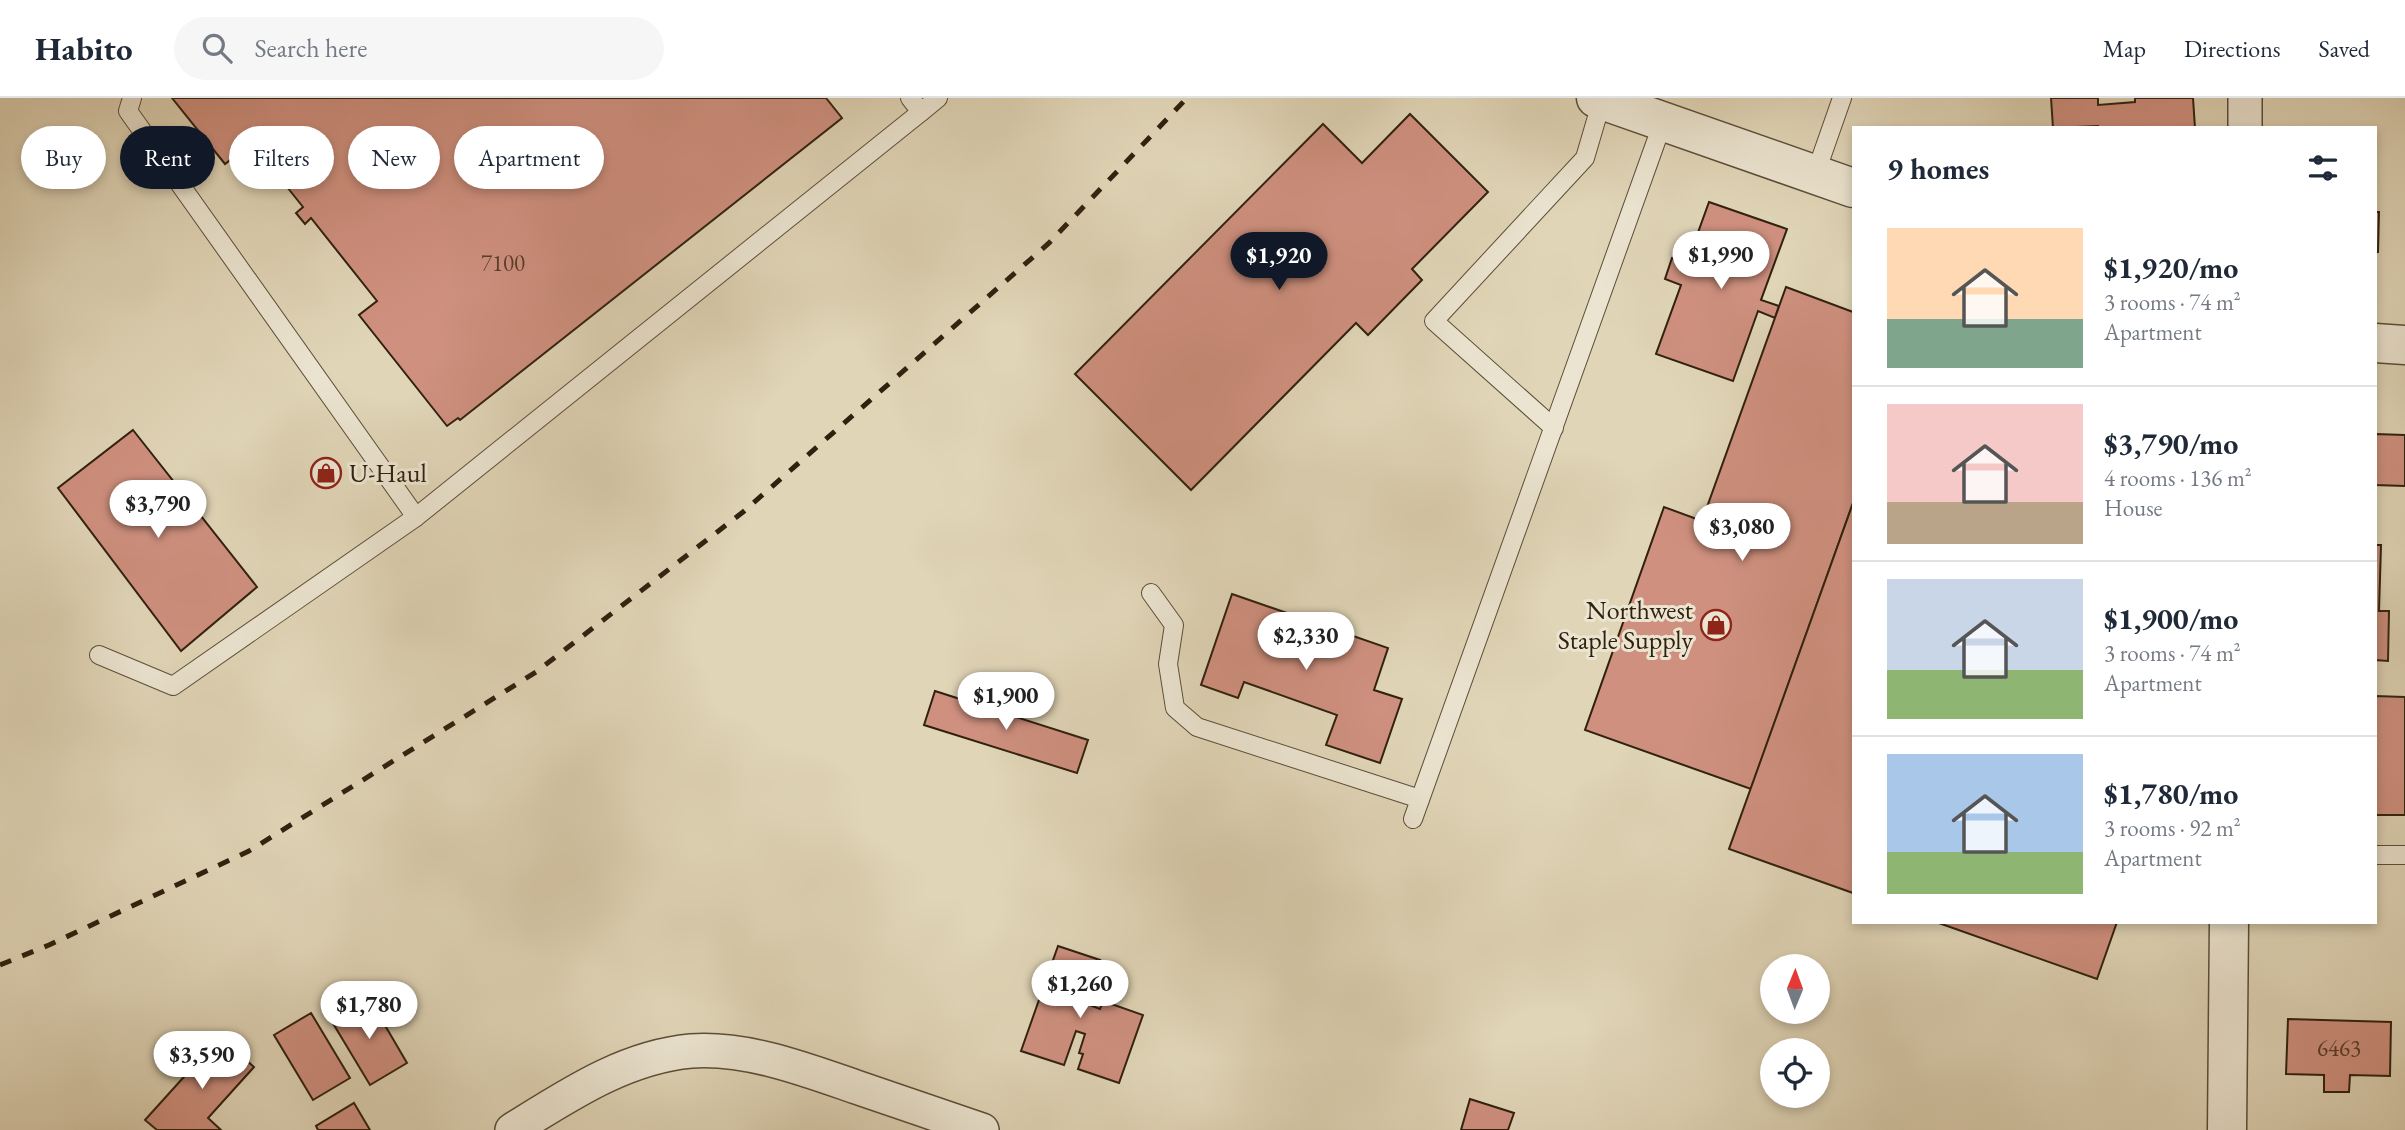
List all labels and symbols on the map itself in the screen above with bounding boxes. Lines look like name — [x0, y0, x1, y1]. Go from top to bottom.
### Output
pin: $1,920 — [1222, 232, 1336, 292]
pin: $1,990 — [1664, 232, 1778, 291]
house number: 7100 — [481, 248, 525, 278]
shop icon: U-Haul — [309, 456, 343, 490]
place label: U-Haul — [349, 456, 427, 490]
pin: $3,790 — [101, 480, 215, 540]
pin: $3,080 — [1685, 504, 1799, 563]
place label: Northwest Staple Supply — [1558, 593, 1694, 657]
shop icon: Northwest Staple Supply — [1699, 608, 1733, 642]
pin: $2,330 — [1249, 612, 1363, 672]
pin: $1,900 — [949, 672, 1063, 732]
north arrow — [1760, 954, 1830, 1024]
pin: $1,260 — [1023, 960, 1137, 1020]
pin: $1,780 — [312, 982, 426, 1041]
pin: $3,590 — [145, 1032, 259, 1091]
house number: 6463 — [2317, 1033, 2361, 1063]

